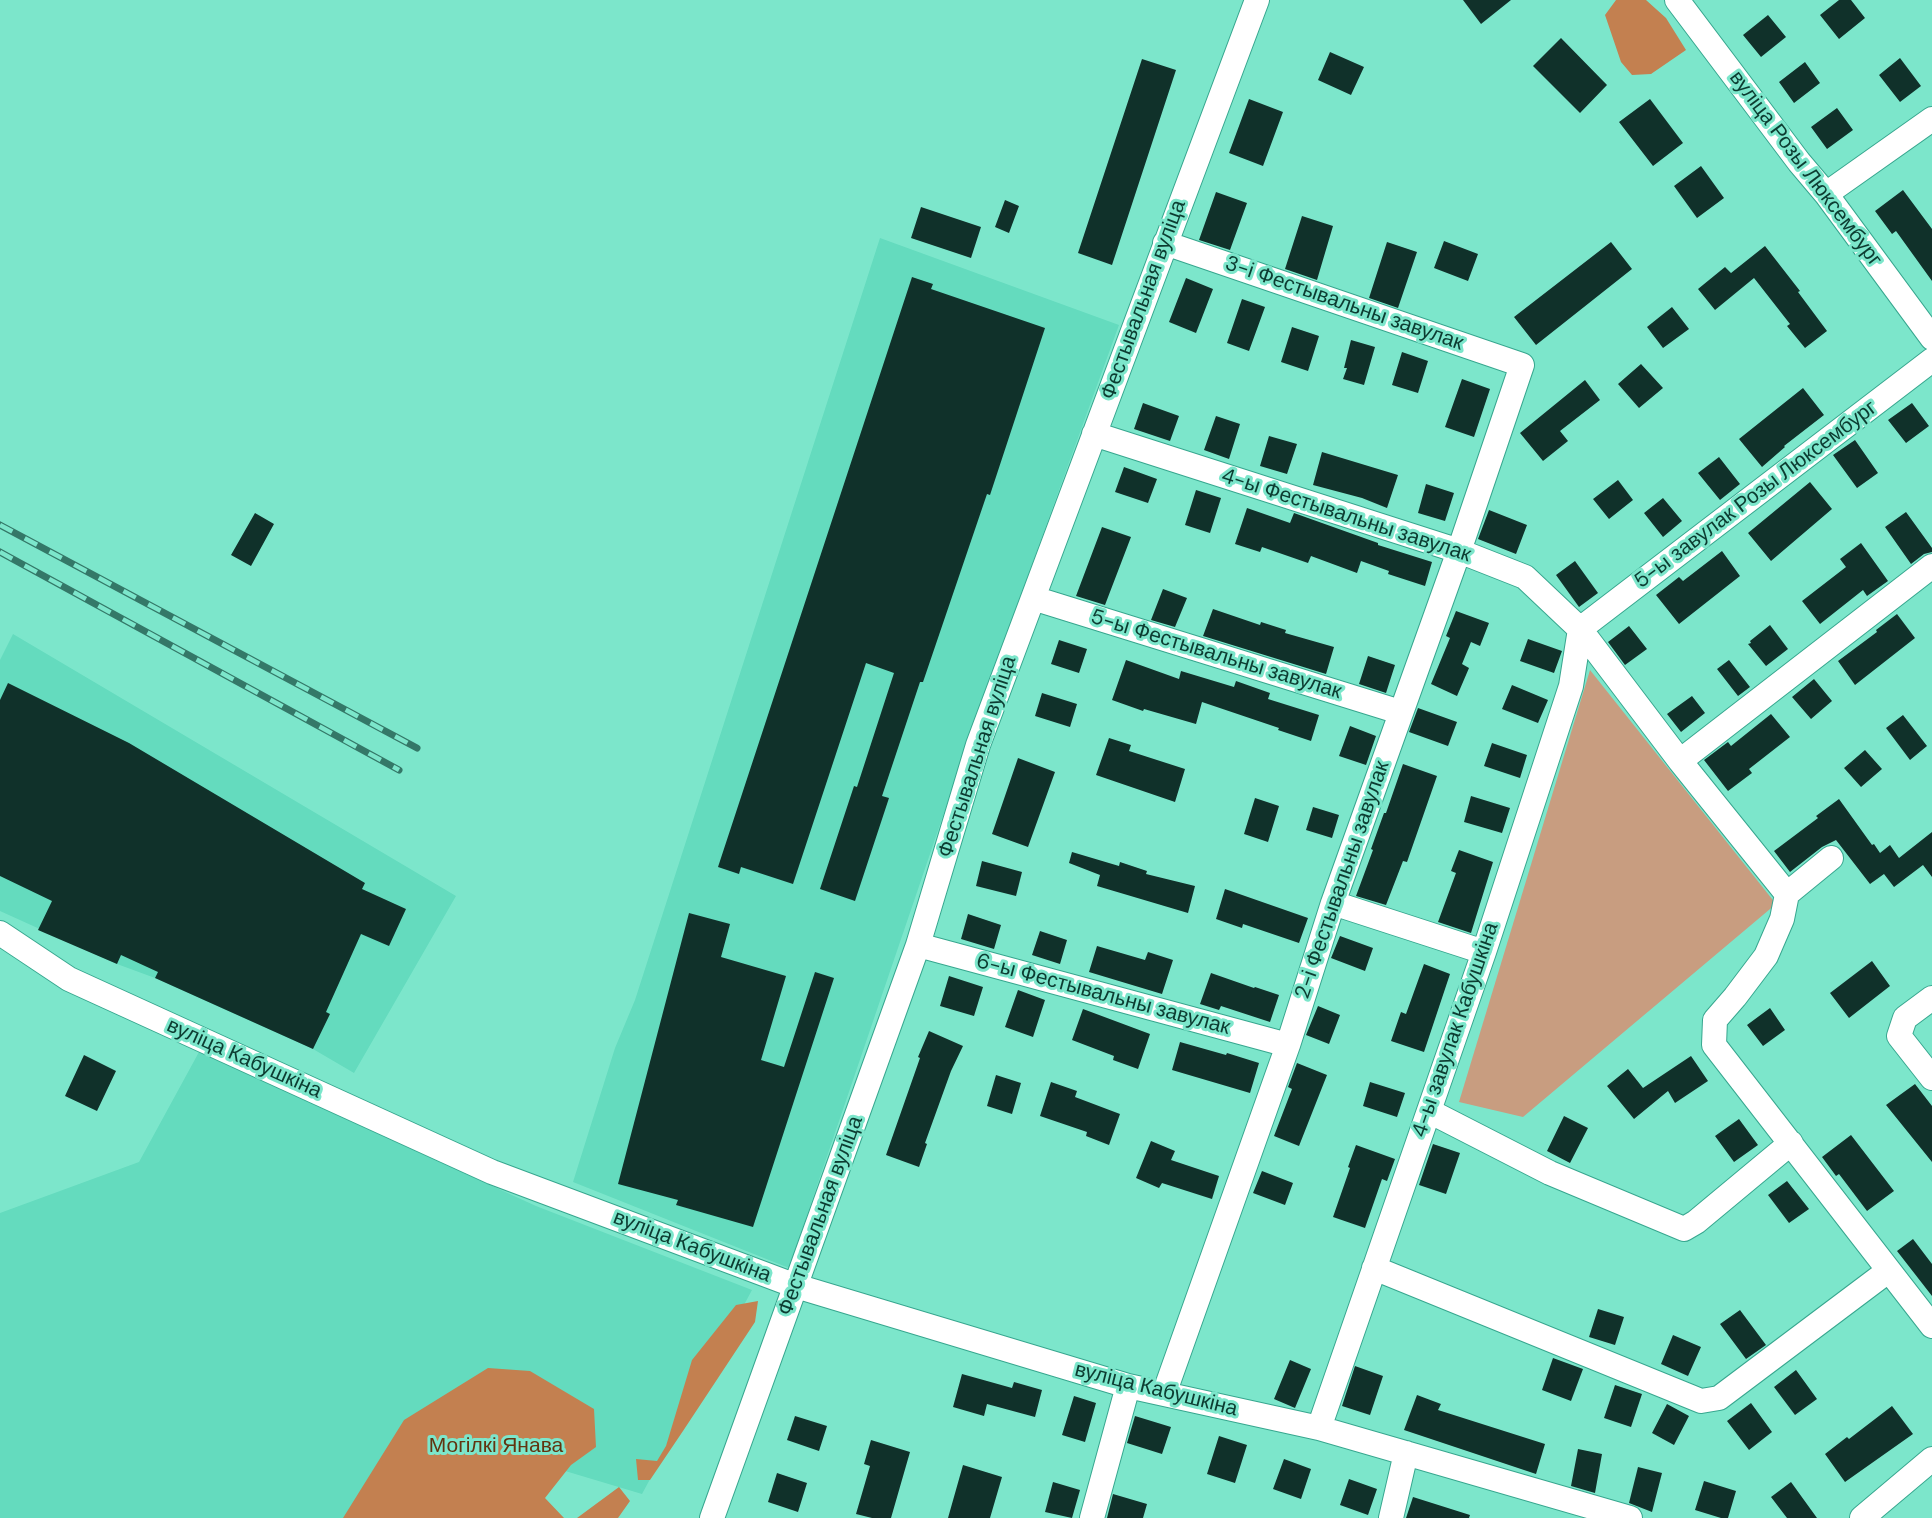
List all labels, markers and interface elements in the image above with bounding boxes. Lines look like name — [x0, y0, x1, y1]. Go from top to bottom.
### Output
street label: вуліца Розы Люксембург — [1723, 66, 1887, 272]
street label: Фестывальная вуліца — [1096, 197, 1192, 403]
street label: 3-і Фестывальны завулак — [1222, 251, 1466, 357]
street label: 5-ы завулак Розы Люксембург — [1630, 396, 1882, 594]
street label: 4-ы Фестывальны завулак — [1218, 464, 1474, 568]
street label: 5-ы Фестывальны завулак — [1088, 605, 1344, 705]
street label: Фестывальная вуліца — [934, 653, 1022, 861]
street label: 2-і Фестывальны завулак — [1290, 758, 1396, 1002]
street label: 4-ы завулак Кабушкіна — [1407, 919, 1505, 1141]
street label: 6-ы Фестывальны завулак — [974, 949, 1232, 1041]
street label: вуліца Кабушкіна — [163, 1014, 325, 1104]
street label: Фестывальная вуліца — [773, 1113, 869, 1319]
street label: вуліца Кабушкіна — [610, 1205, 774, 1289]
street label: вуліца Кабушкіна — [1072, 1358, 1240, 1422]
park label: Могілкі Янава — [429, 1433, 563, 1459]

